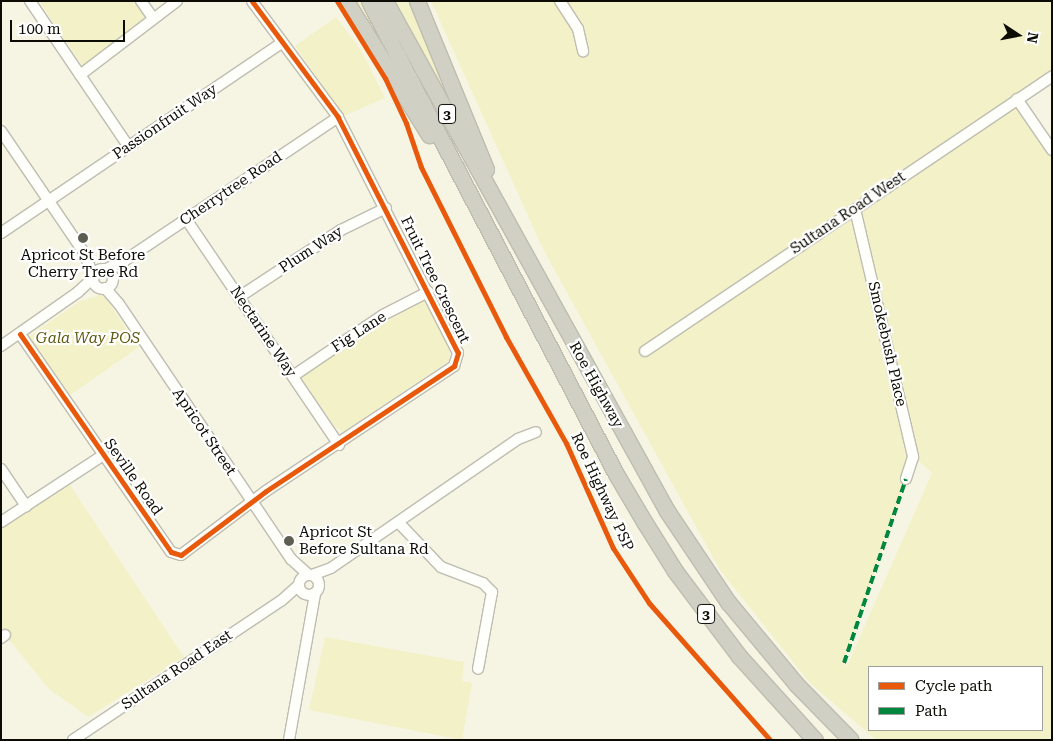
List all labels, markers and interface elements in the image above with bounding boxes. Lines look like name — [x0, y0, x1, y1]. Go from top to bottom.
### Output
scale bar — [12, 10, 128, 42]
north arrow — [993, 10, 1043, 60]
text: 100 m — [18, 20, 61, 38]
text: N — [1024, 31, 1042, 45]
street label: Passionfruit Way — [109, 80, 221, 164]
road number: 3 — [437, 102, 457, 126]
street label: Cherrytree Road — [176, 148, 286, 230]
street label: Sultana Road West — [787, 168, 909, 258]
street label: Fruit Tree Crescent — [396, 214, 474, 346]
street label: Plum Way — [276, 223, 346, 277]
marker: Apricot St Before Cherry Tree Rd — [77, 232, 89, 244]
place label: Apricot St Before Cherry Tree Rd — [21, 246, 145, 281]
street label: Smokebush Place — [864, 280, 910, 408]
street label: Nectarine Way — [226, 283, 300, 381]
street label: Fig Lane — [328, 308, 390, 356]
park label: Gala Way POS — [36, 330, 140, 348]
street label: Roe Highway — [565, 339, 627, 431]
street label: Apricot Street — [168, 385, 240, 479]
street label: Roe Highway PSP — [567, 430, 637, 554]
street label: Seville Road — [100, 435, 166, 519]
place label: Apricot St Before Sultana Rd — [299, 523, 429, 558]
marker: Apricot St Before Sultana Rd — [283, 535, 295, 547]
road number: 3 — [696, 602, 716, 626]
street label: Sultana Road East — [118, 626, 236, 714]
legend — [868, 666, 1043, 731]
text: Cycle path — [915, 677, 992, 695]
text: Path — [915, 702, 948, 720]

